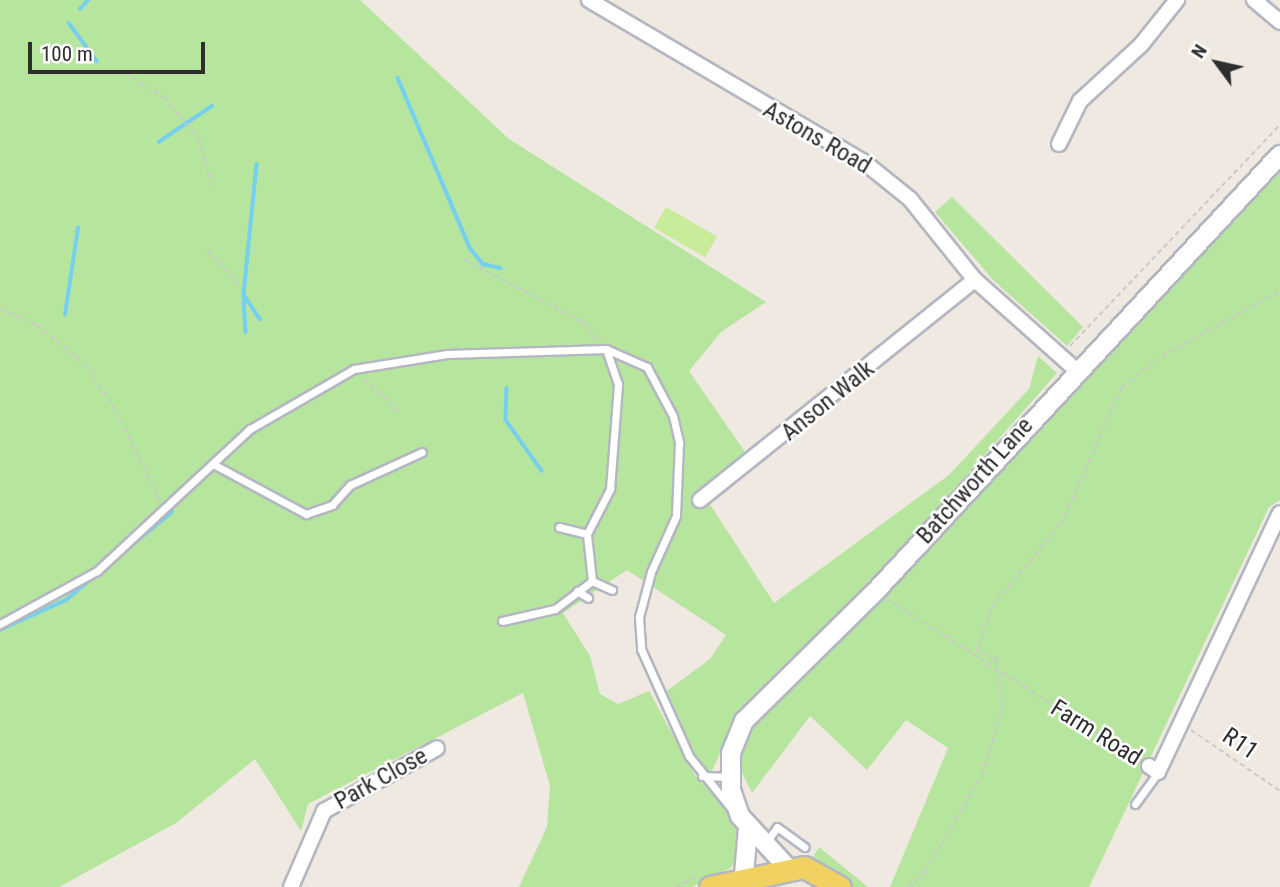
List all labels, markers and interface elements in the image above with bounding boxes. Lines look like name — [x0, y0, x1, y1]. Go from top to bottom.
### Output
scale bar — [32, 28, 208, 72]
north arrow — [1182, 28, 1252, 98]
text: N — [1186, 40, 1212, 62]
text: 100 m — [41, 42, 93, 66]
street label: Astons Road — [758, 96, 876, 180]
street label: Anson Walk — [776, 355, 880, 447]
street label: Batchworth Lane — [911, 412, 1039, 550]
street label: Farm Road — [1045, 694, 1147, 772]
street label: R11 — [1217, 722, 1263, 766]
street label: Park Close — [330, 742, 432, 816]

